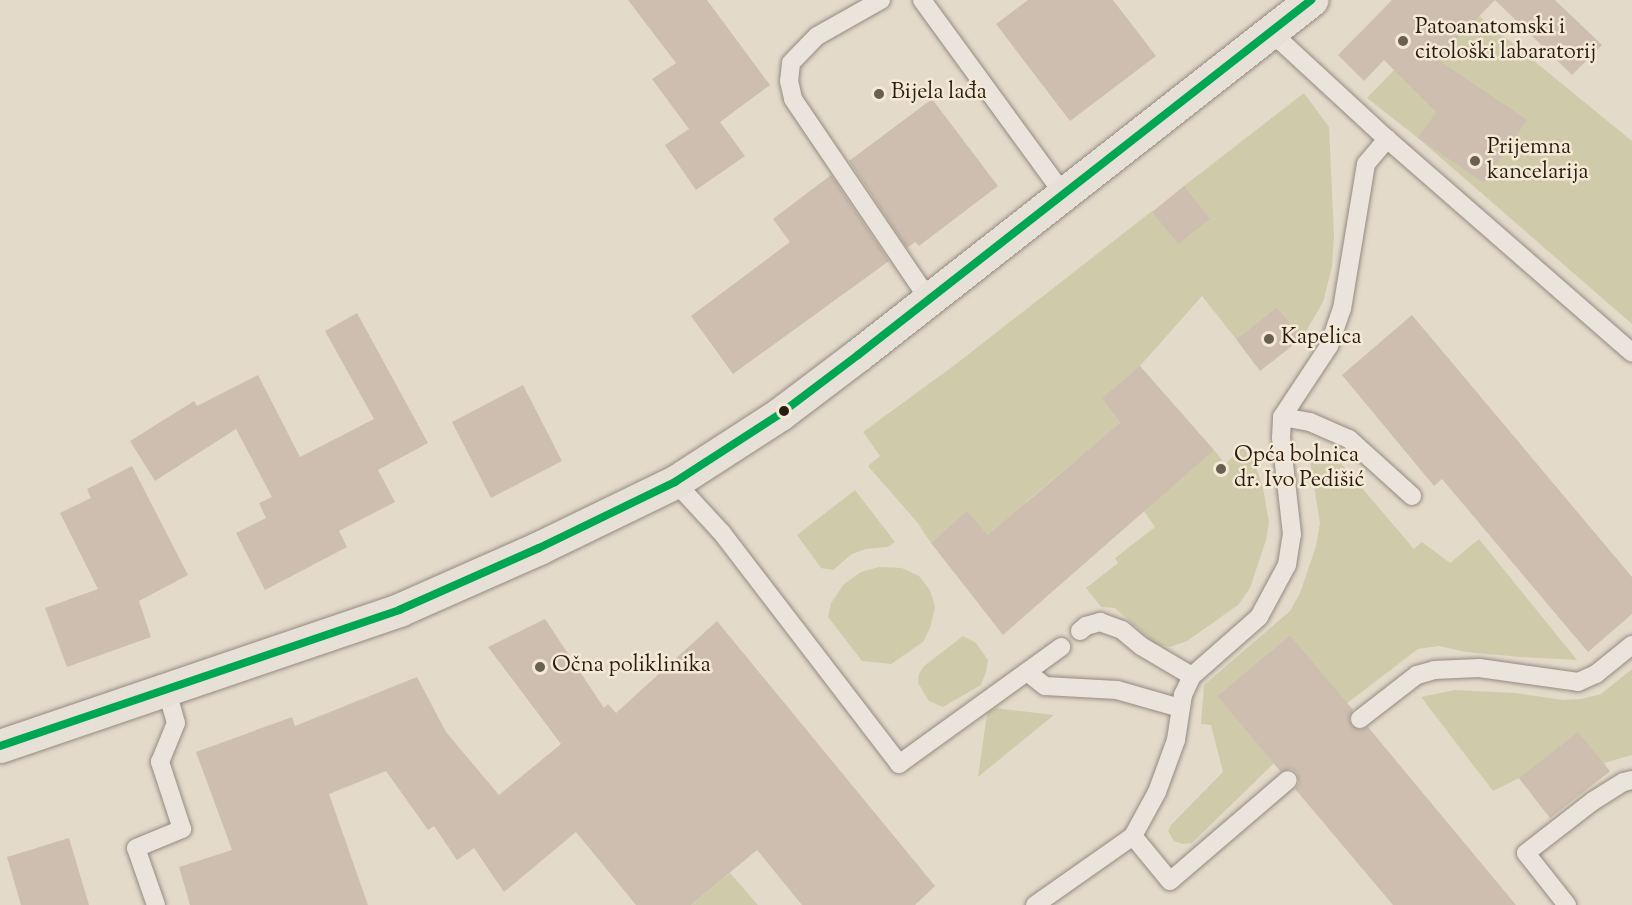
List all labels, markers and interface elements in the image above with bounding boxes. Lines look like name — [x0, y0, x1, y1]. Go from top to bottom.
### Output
place label: Patoanatomski i citološki labaratorij — [1415, 15, 1596, 66]
marker: Patoanatomski i citološki labaratorij — [1396, 34, 1410, 48]
place label: Bijela lađa — [891, 81, 987, 107]
marker: Bijela lađa — [872, 87, 886, 101]
place label: Prijemna kancelarija — [1487, 135, 1589, 186]
marker: Prijemna kancelarija — [1468, 154, 1482, 168]
place label: Kapelica — [1281, 326, 1362, 352]
marker: Kapelica — [1262, 332, 1276, 346]
unlabelled marker — [778, 405, 790, 417]
place label: Opća bolnica dr. Ivo Pedišić — [1234, 443, 1364, 494]
marker: Opća bolnica dr. Ivo Pedišić — [1212, 460, 1230, 478]
place label: Očna poliklinika — [552, 654, 711, 680]
marker: Očna poliklinika — [533, 660, 547, 674]

